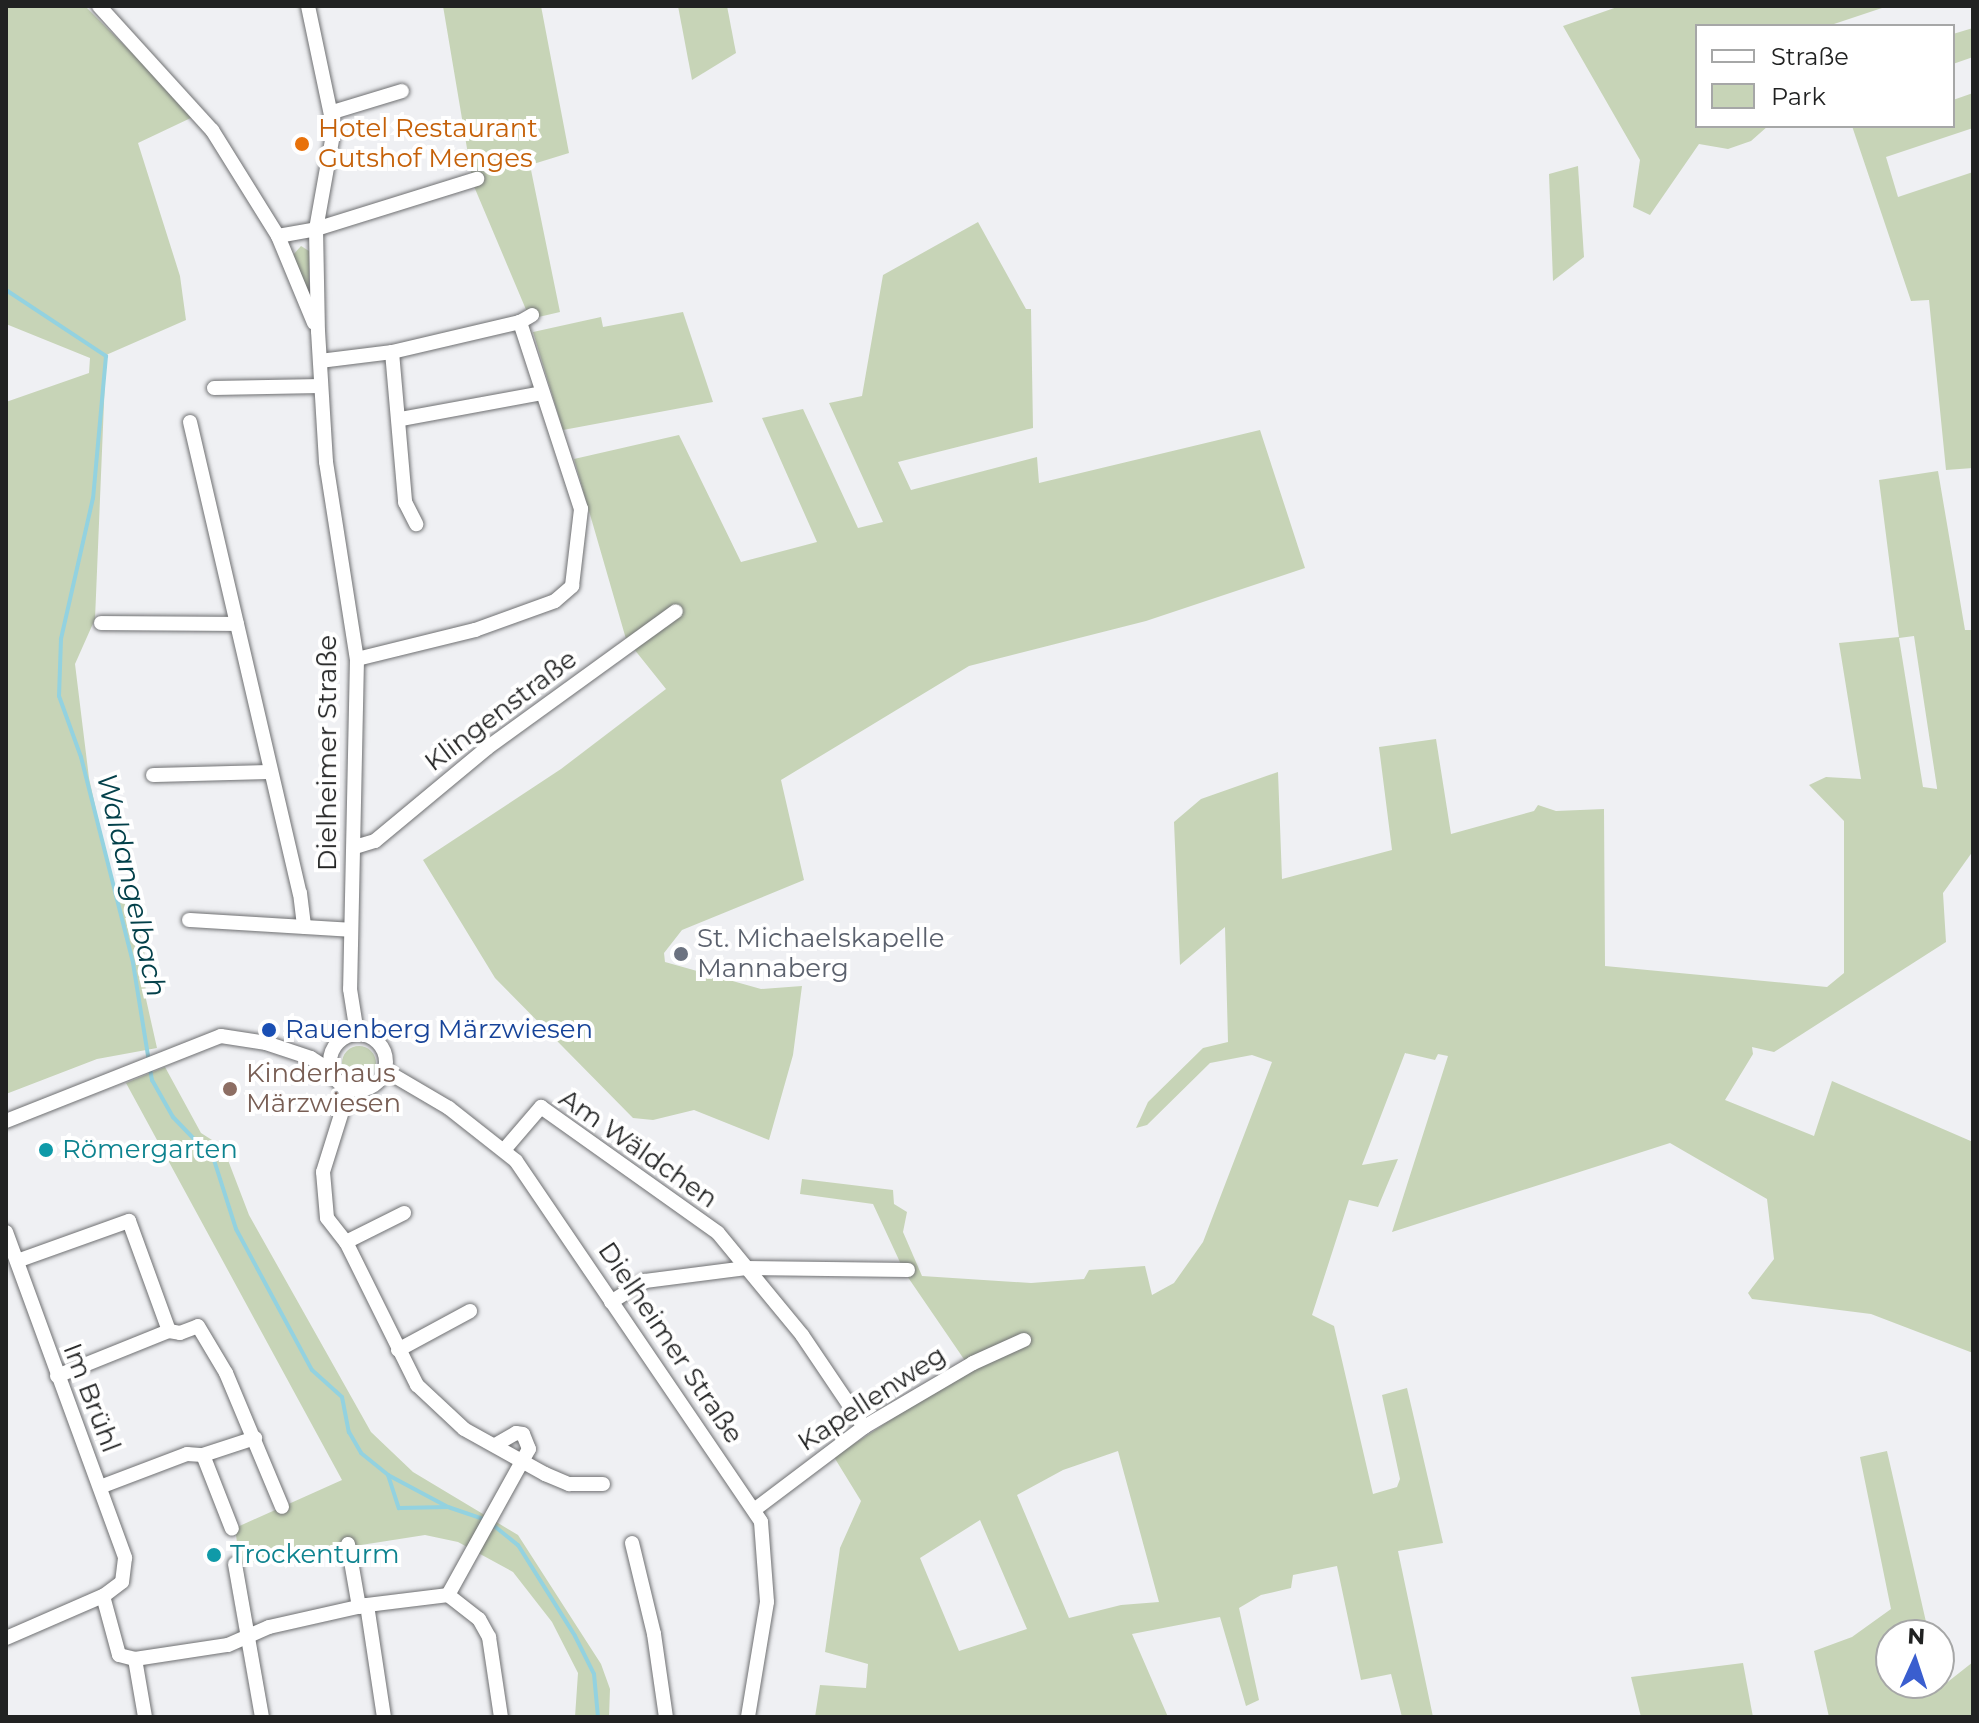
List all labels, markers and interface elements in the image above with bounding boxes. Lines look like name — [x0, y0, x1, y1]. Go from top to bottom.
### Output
legend — [1695, 24, 1955, 128]
text: Straße — [1771, 42, 1849, 71]
text: Park — [1771, 82, 1826, 111]
place label: Hotel Restaurant Gutshof Menges — [318, 113, 538, 174]
marker: Hotel Restaurant Gutshof Menges — [293, 135, 311, 153]
street label: Dielheimer Straße — [312, 635, 344, 871]
street label: Klingenstraße — [419, 644, 583, 778]
water label: Waldangelbach — [90, 770, 174, 1000]
place label: St. Michaelskapelle Mannaberg — [697, 923, 944, 984]
marker: St. Michaelskapelle Mannaberg — [672, 945, 690, 963]
place label: Rauenberg Märzwiesen — [285, 1014, 593, 1046]
marker: Rauenberg Märzwiesen — [260, 1021, 278, 1039]
place label: Kinderhaus Märzwiesen — [246, 1058, 401, 1120]
marker: Kinderhaus Märzwiesen — [221, 1080, 239, 1098]
street label: Am Wäldchen — [553, 1083, 723, 1215]
place label: Römergarten — [62, 1134, 238, 1166]
marker: Römergarten — [37, 1141, 55, 1159]
street label: Dielheimer Straße — [591, 1236, 749, 1450]
street label: Im Brühl — [56, 1339, 126, 1457]
street label: Kapellenweg — [792, 1340, 952, 1458]
place label: Trockenturm — [230, 1539, 400, 1571]
marker: Trockenturm — [205, 1546, 223, 1564]
north arrow — [1875, 1619, 1955, 1699]
text: N — [1907, 1623, 1926, 1650]

